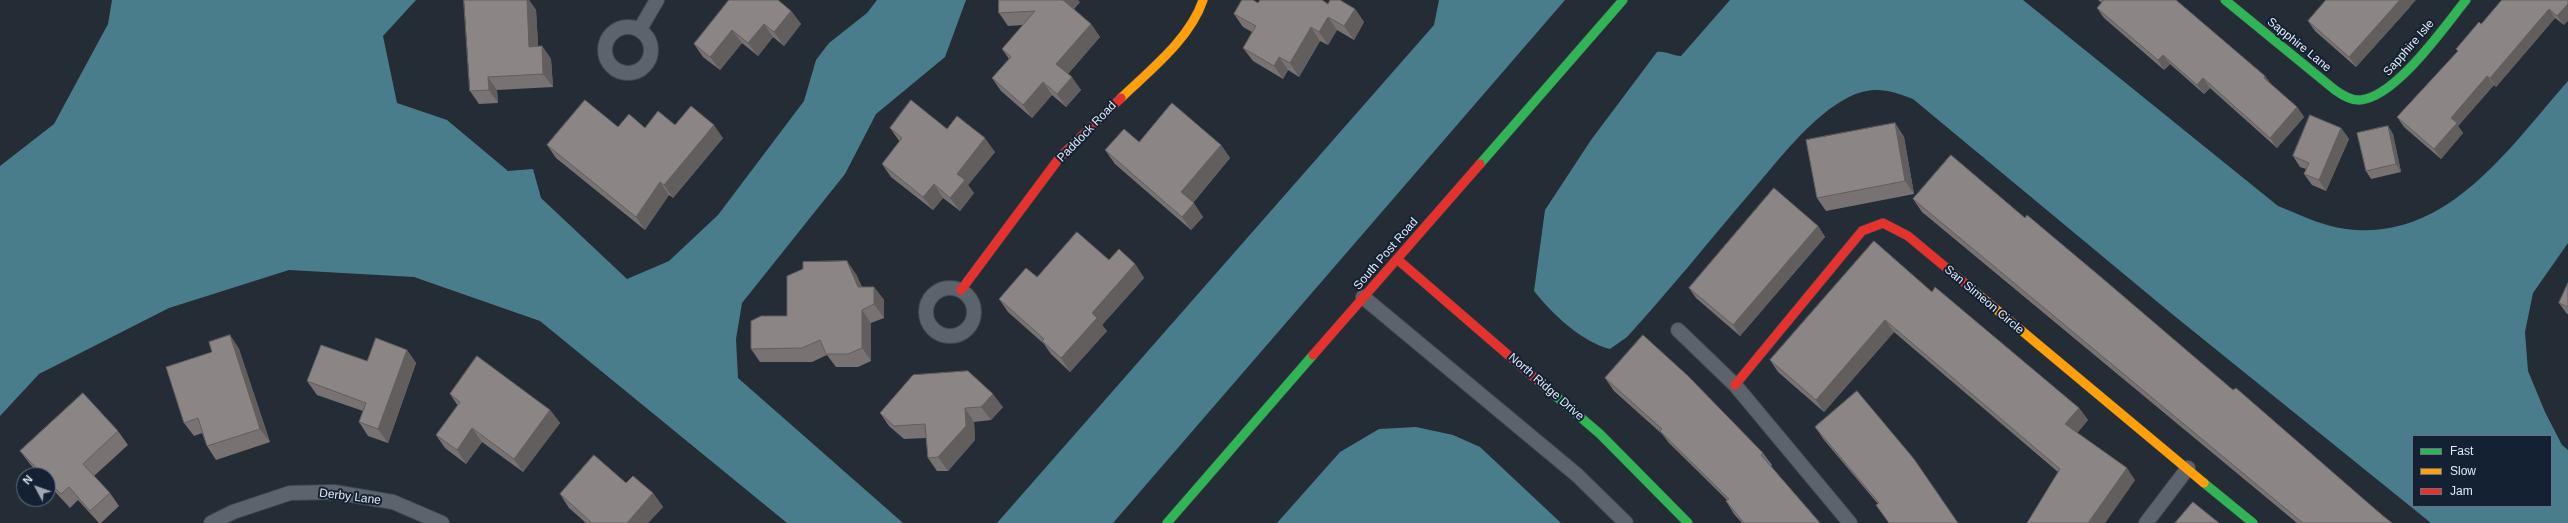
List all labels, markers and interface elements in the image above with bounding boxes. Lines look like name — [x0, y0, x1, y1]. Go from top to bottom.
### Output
street label: Sapphire Lane — [2264, 15, 2334, 75]
street label: Sapphire Isle — [2381, 17, 2437, 79]
street label: Paddock Road — [1054, 99, 1120, 165]
street label: South Post Road — [1351, 215, 1421, 293]
street label: San Simeon Circle — [1941, 263, 2027, 337]
street label: North Ridge Drive — [1505, 350, 1587, 424]
legend — [2412, 435, 2552, 507]
text: Fast — [2450, 444, 2473, 458]
text: Slow — [2450, 464, 2476, 478]
north arrow — [16, 467, 56, 507]
text: N — [21, 473, 35, 487]
text: Jam — [2450, 484, 2473, 498]
street label: Derby Lane — [318, 486, 382, 508]

